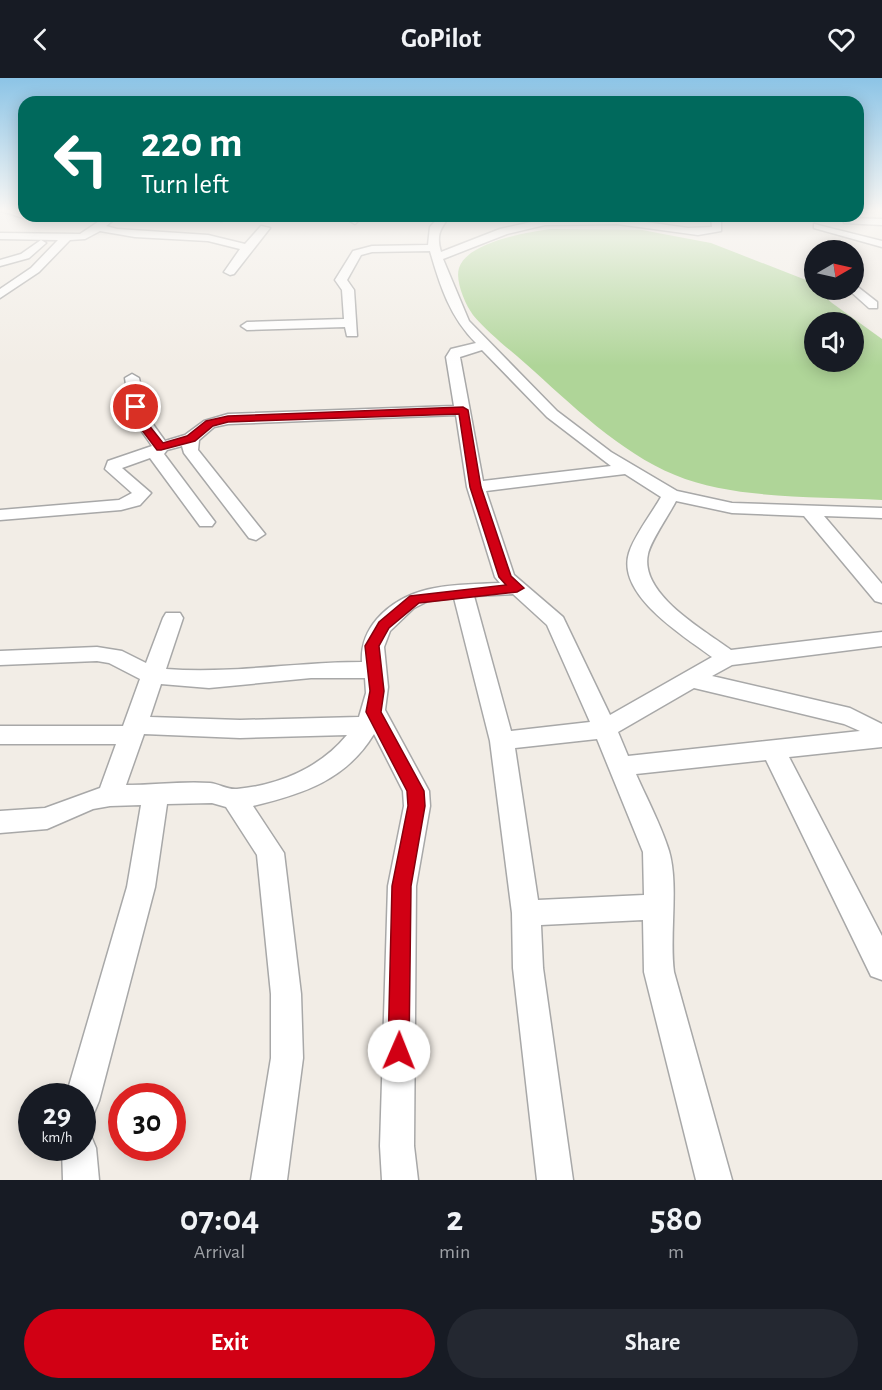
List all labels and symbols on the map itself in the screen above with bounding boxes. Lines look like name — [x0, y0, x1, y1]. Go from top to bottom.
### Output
north arrow — [804, 240, 864, 300]
pin — [110, 381, 161, 432]
position arrow — [367, 1019, 431, 1083]
speed limit sign: 30 — [108, 1083, 186, 1161]

